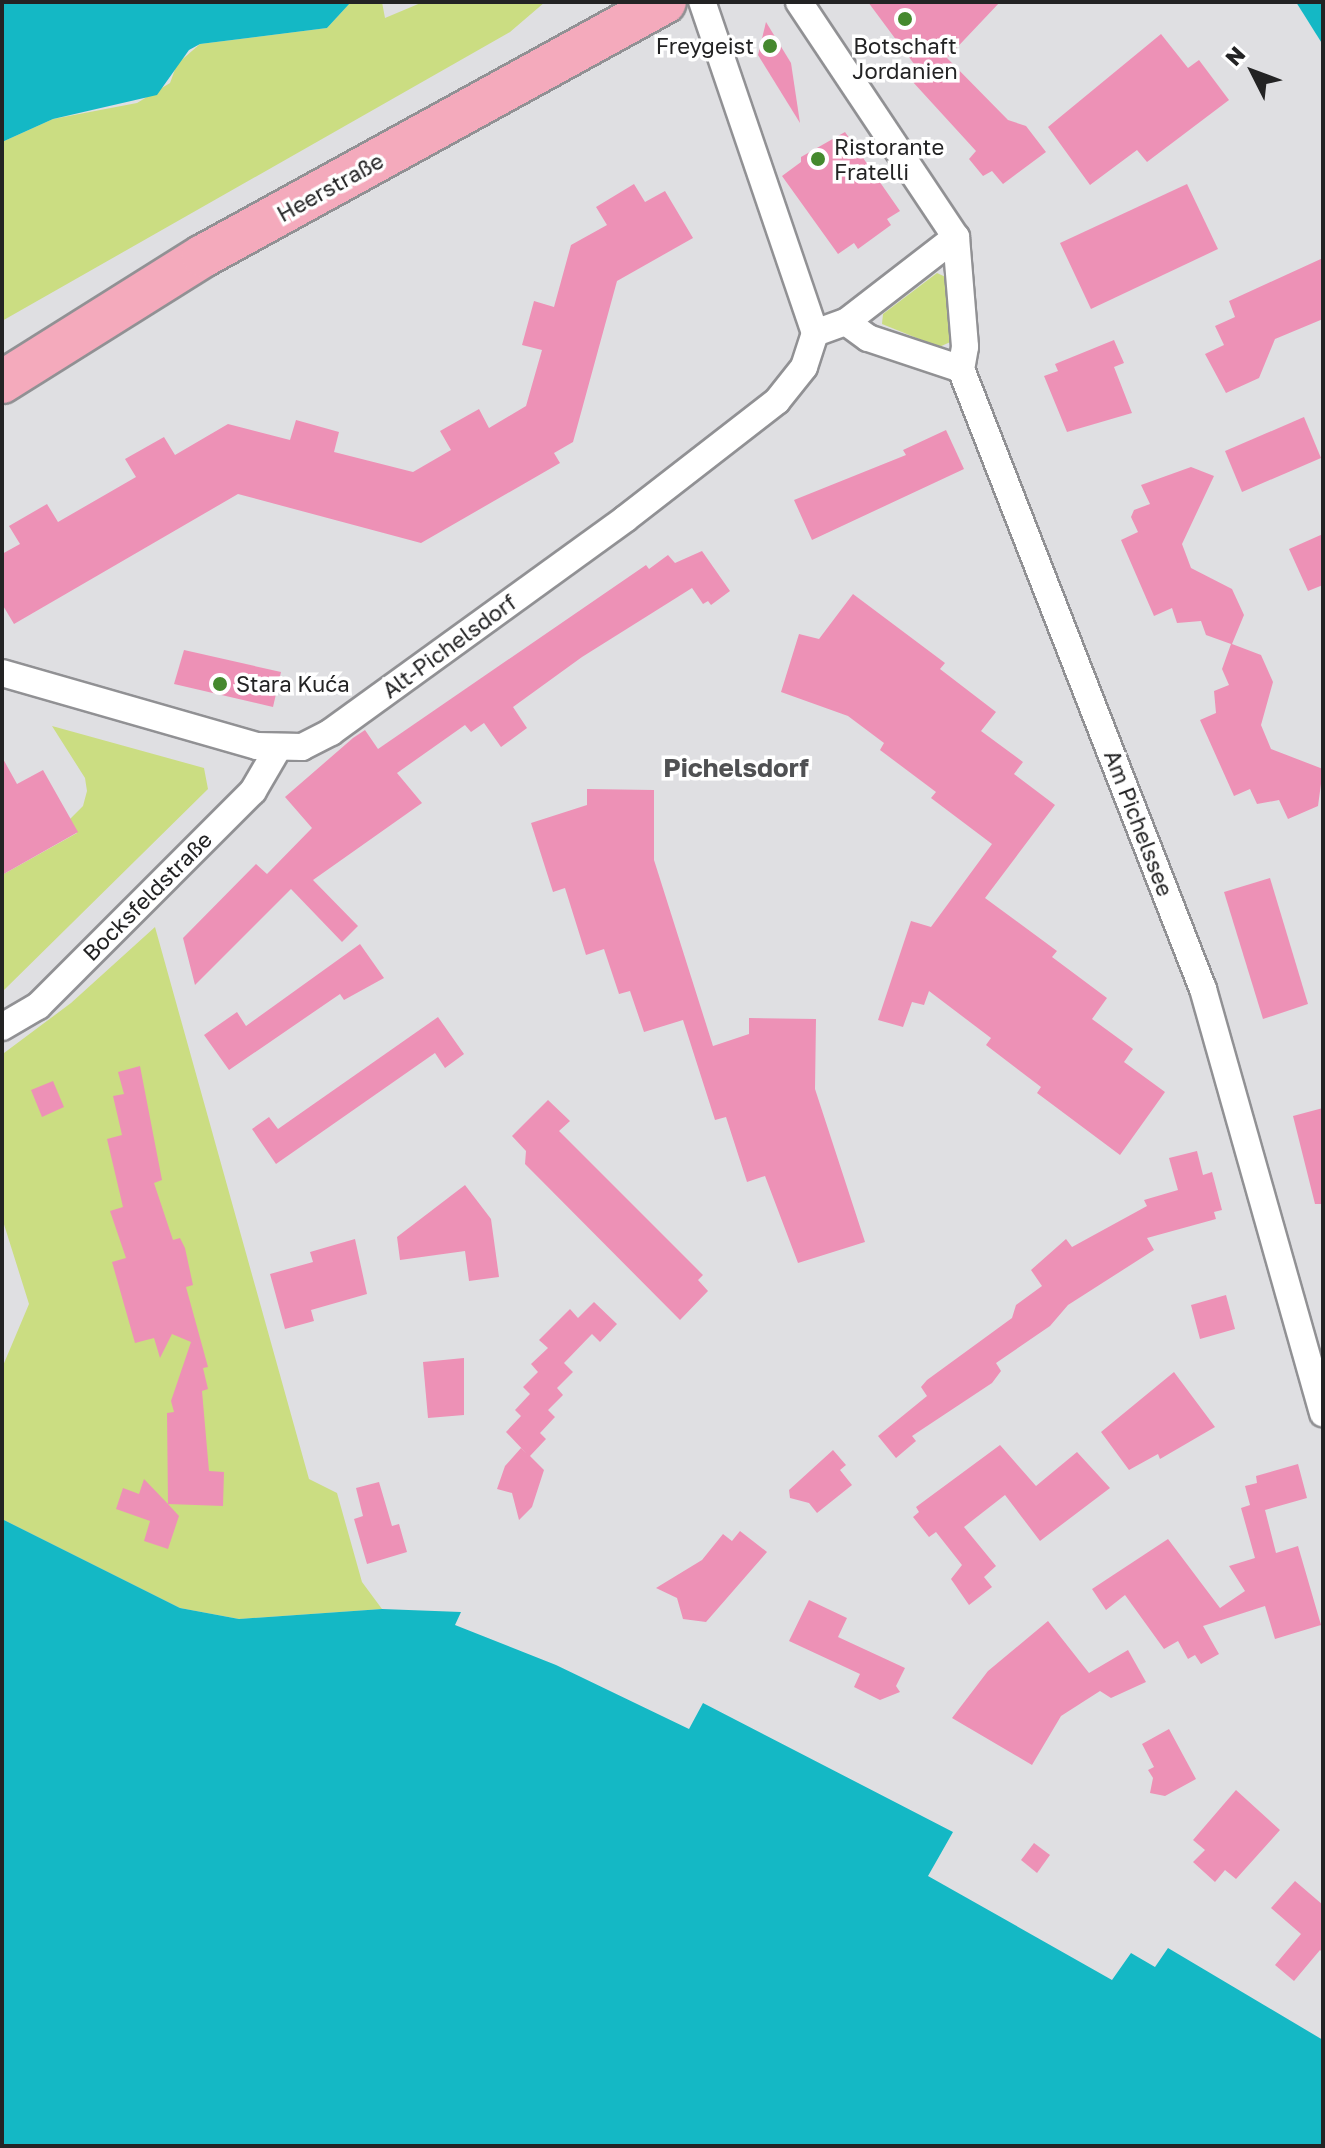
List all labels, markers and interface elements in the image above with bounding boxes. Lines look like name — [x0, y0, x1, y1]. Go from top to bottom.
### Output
marker: Botschaft Jordanien — [896, 10, 914, 28]
place label: Botschaft Jordanien — [852, 32, 958, 84]
north arrow — [1213, 32, 1293, 112]
place label: Freygeist — [656, 33, 754, 59]
marker: Freygeist — [761, 37, 779, 55]
text: N — [1219, 40, 1250, 71]
place label: Ristorante Fratelli — [834, 133, 944, 184]
street label: Heerstraße — [272, 147, 388, 227]
marker: Ristorante Fratelli — [809, 150, 827, 168]
street label: Alt-Pichelsdorf — [377, 589, 521, 703]
place label: Stara Kuća — [236, 671, 350, 697]
marker: Stara Kuća — [211, 675, 229, 693]
street label: Am Pichelssee — [1099, 746, 1179, 900]
district label: Pichelsdorf — [663, 752, 809, 784]
street label: Bocksfeldstraße — [77, 826, 217, 966]

